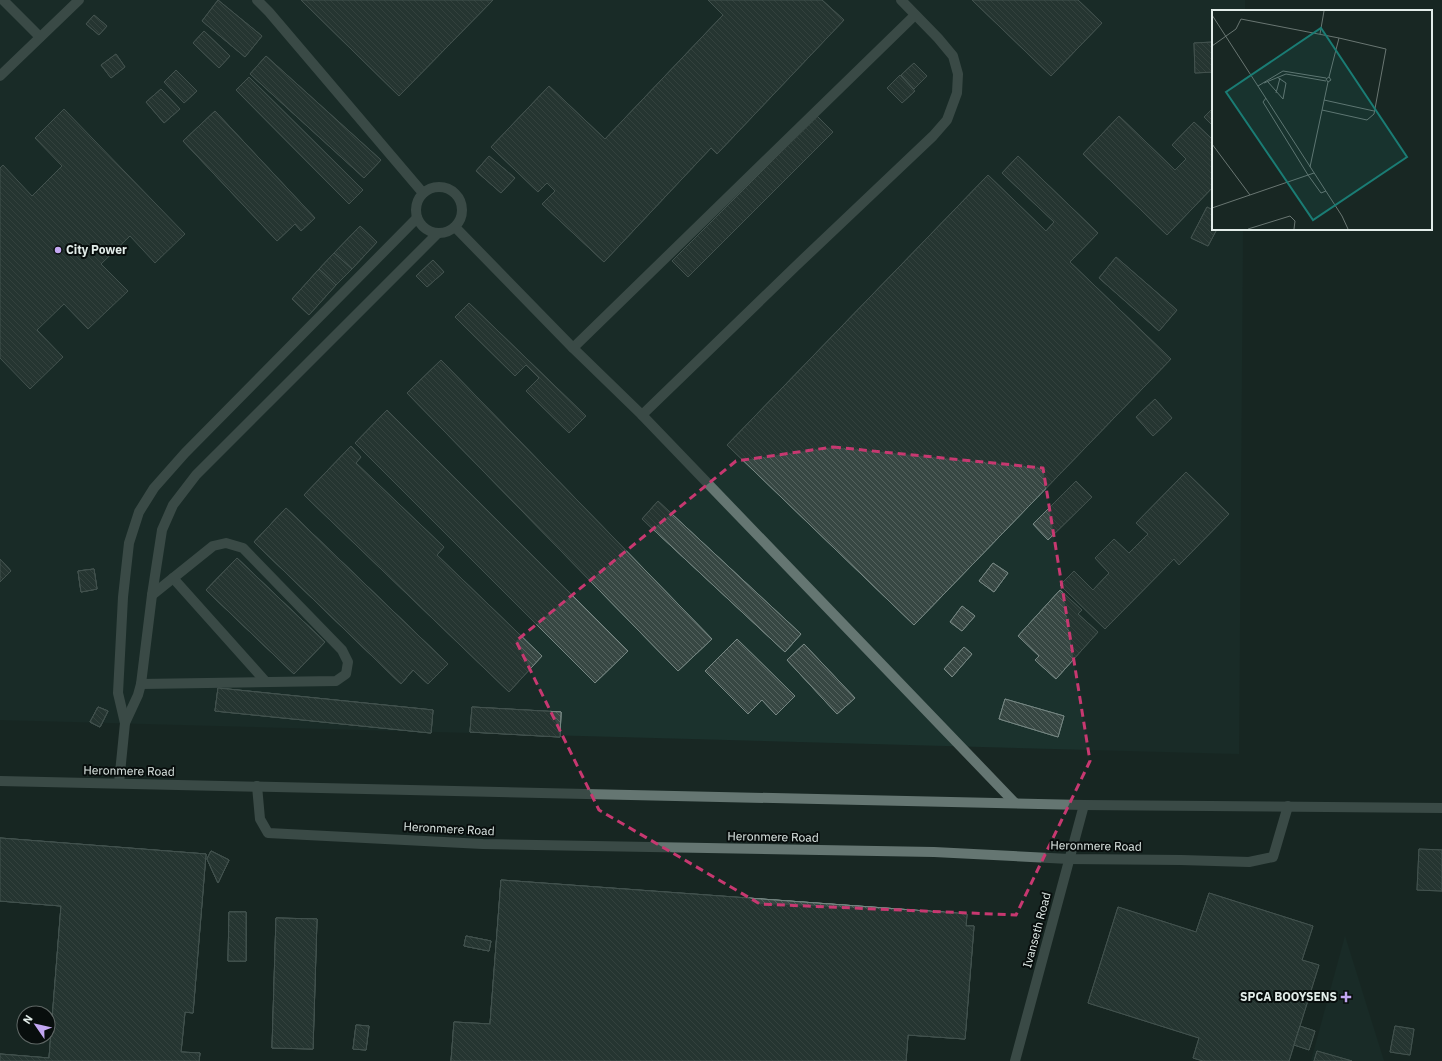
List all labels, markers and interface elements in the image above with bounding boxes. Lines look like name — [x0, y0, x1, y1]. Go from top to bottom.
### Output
inset map — [1212, 10, 1432, 230]
place label: City Power — [66, 242, 127, 257]
marker: City Power — [53, 245, 63, 255]
street label: Heronmere Road — [83, 762, 175, 779]
street label: Heronmere Road — [403, 819, 495, 838]
street label: Heronmere Road — [727, 828, 819, 845]
street label: Heronmere Road — [1050, 837, 1142, 854]
street label: Ivanseth Road — [1019, 890, 1054, 969]
place label: SPCA BOOYSENS — [1240, 989, 1337, 1004]
marker: SPCA BOOYSENS — [1340, 991, 1352, 1003]
north arrow — [16, 1005, 56, 1045]
text: N — [20, 1012, 36, 1027]

